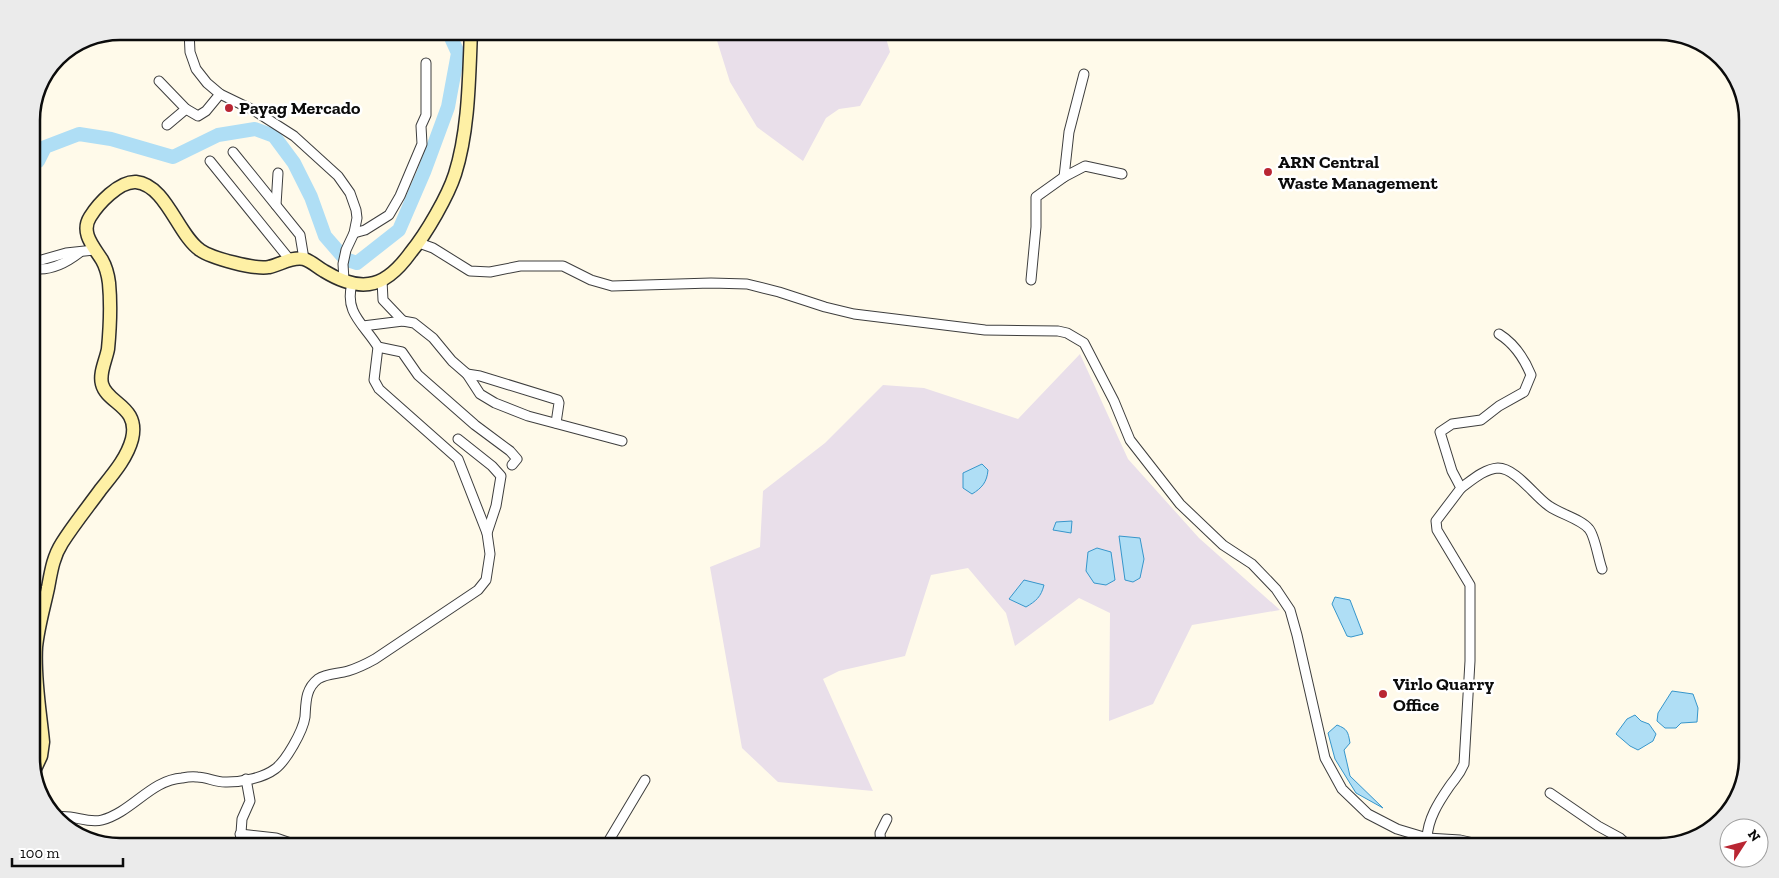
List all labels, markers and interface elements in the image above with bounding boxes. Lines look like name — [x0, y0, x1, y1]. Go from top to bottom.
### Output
place label: Payag Mercado — [239, 97, 361, 119]
marker: Payag Mercado — [223, 102, 235, 114]
place label: ARN Central Waste Management — [1278, 151, 1438, 194]
marker: ARN Central Waste Management — [1262, 166, 1274, 178]
place label: Virlo Quarry Office — [1393, 673, 1494, 716]
marker: Virlo Quarry Office — [1377, 688, 1389, 700]
north arrow — [1719, 818, 1769, 868]
text: N — [1744, 826, 1764, 845]
scale bar — [12, 836, 124, 868]
text: 100 m — [20, 844, 59, 862]

